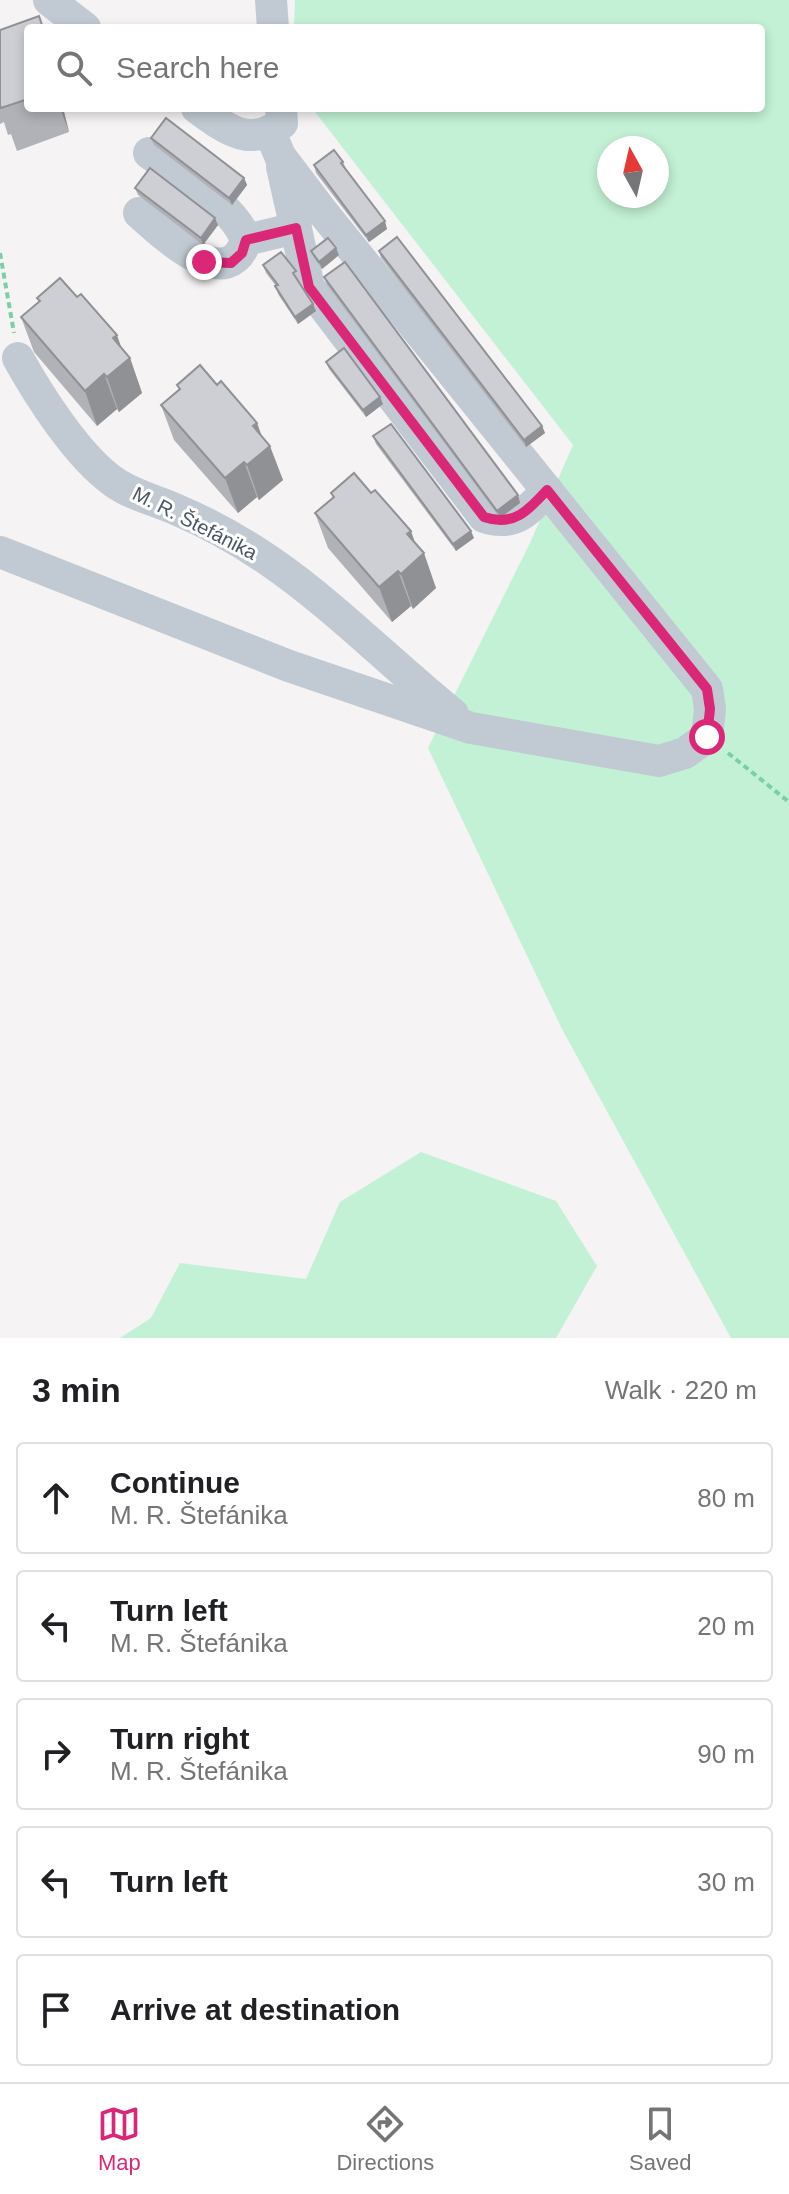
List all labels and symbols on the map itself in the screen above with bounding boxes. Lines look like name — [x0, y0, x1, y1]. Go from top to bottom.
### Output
north arrow — [597, 136, 669, 208]
route end — [186, 244, 222, 280]
street label: M. R. Štefánika — [129, 482, 262, 564]
route start — [689, 719, 725, 755]

